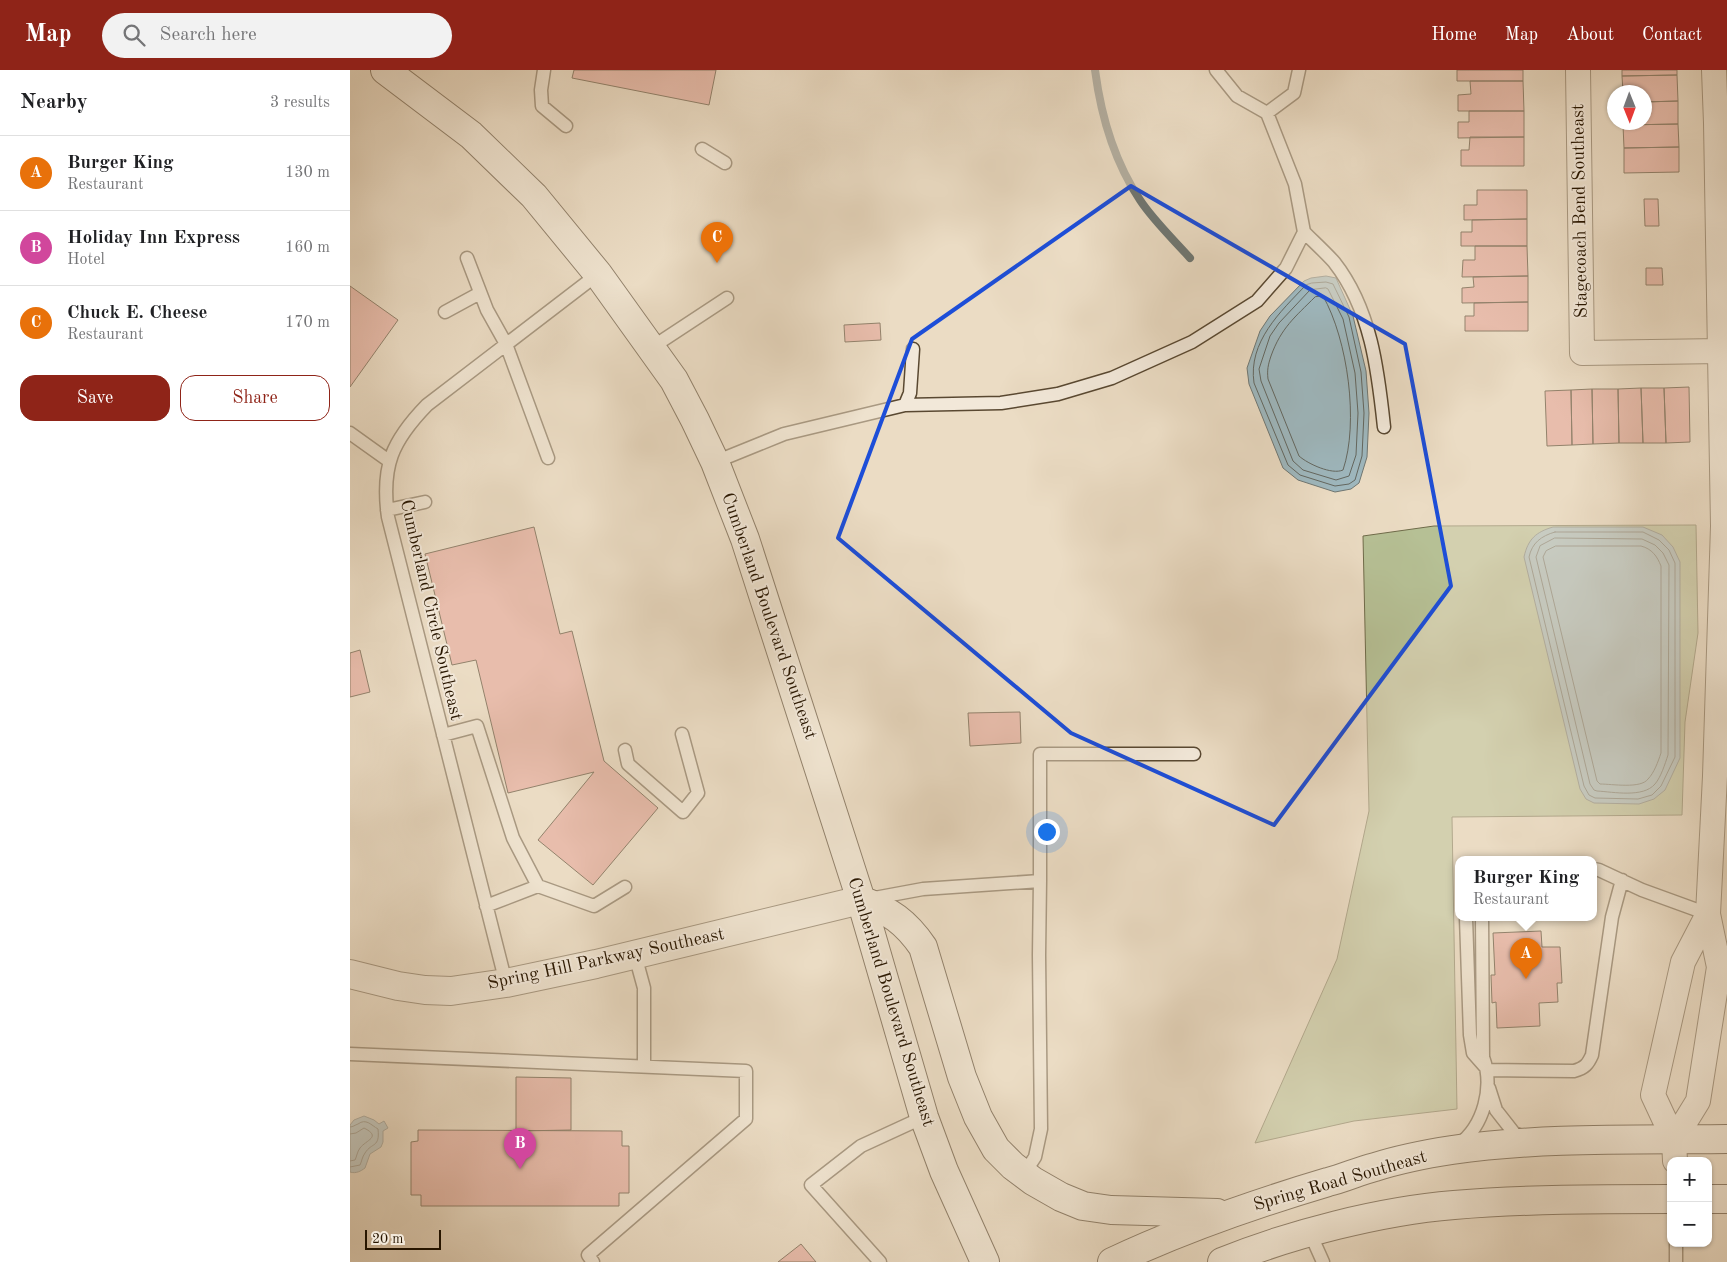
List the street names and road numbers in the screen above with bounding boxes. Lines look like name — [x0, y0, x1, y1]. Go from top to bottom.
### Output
street label: Stagecoach Bend Southeast — [1569, 104, 1591, 318]
street label: Cumberland Boulevard Southeast — [718, 490, 820, 742]
street label: Cumberland Circle Southeast — [397, 498, 465, 722]
street label: Cumberland Boulevard Southeast — [844, 875, 938, 1129]
street label: Spring Hill Parkway Southeast — [486, 925, 726, 993]
street label: Spring Road Southeast — [1251, 1148, 1429, 1214]

